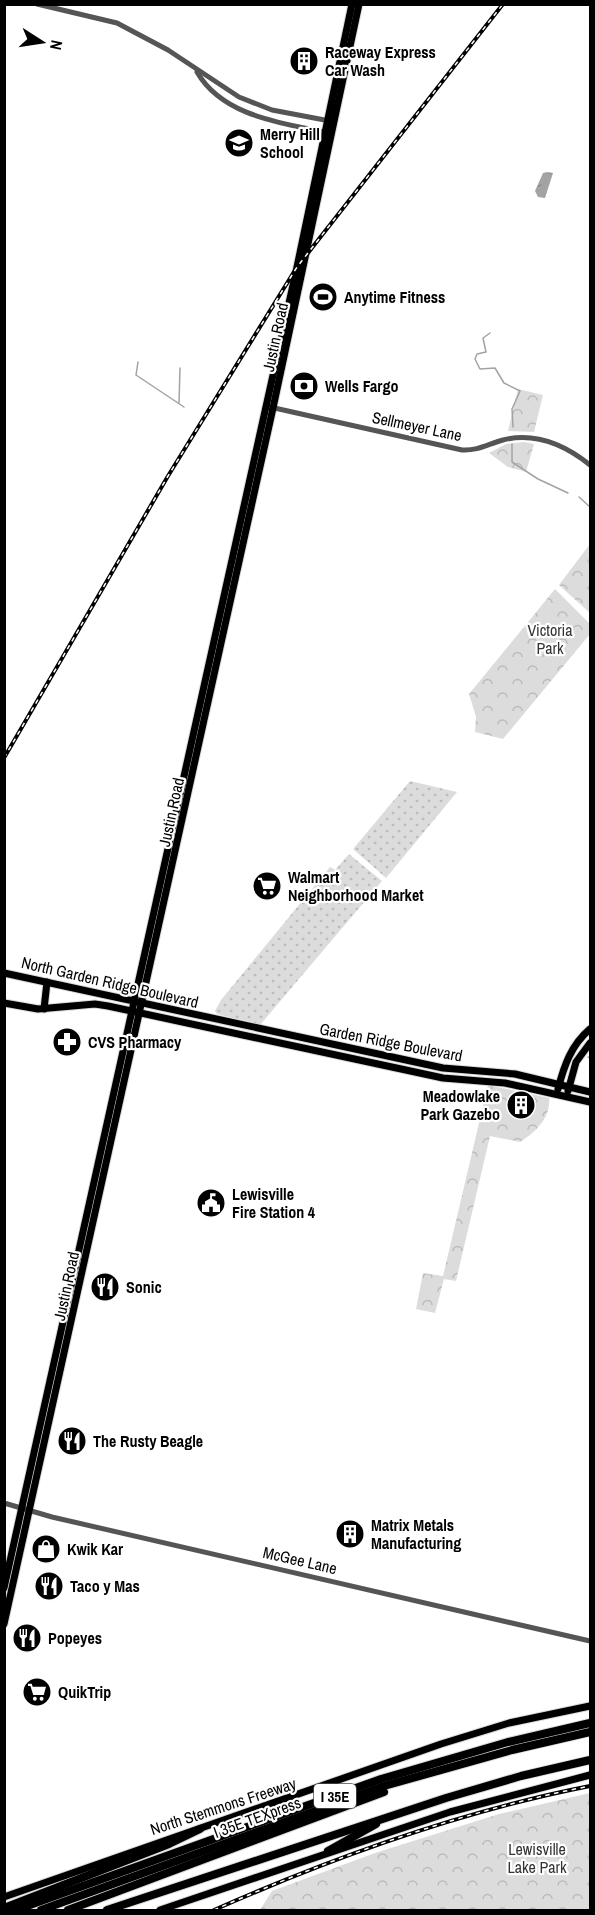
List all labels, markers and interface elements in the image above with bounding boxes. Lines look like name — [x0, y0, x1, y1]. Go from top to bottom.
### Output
north arrow — [12, 12, 72, 72]
text: N — [45, 38, 68, 52]
place label: Raceway Express Car Wash — [325, 41, 436, 81]
building icon: Raceway Express Car Wash — [288, 45, 320, 77]
place label: Merry Hill School — [260, 123, 320, 163]
school or university icon: Merry Hill School — [223, 127, 255, 159]
sports icon: Anytime Fitness — [307, 281, 339, 313]
place label: Anytime Fitness — [344, 286, 445, 308]
street label: Justin Road — [257, 300, 293, 374]
bank icon: Wells Fargo — [288, 370, 320, 402]
place label: Wells Fargo — [325, 375, 399, 397]
street label: Sellmeyer Lane — [370, 406, 464, 446]
park label: Victoria Park — [528, 619, 573, 659]
street label: Justin Road — [153, 775, 189, 849]
place label: Walmart Neighborhood Market — [288, 866, 424, 906]
supermarket icon: Walmart Neighborhood Market — [251, 870, 283, 902]
street label: North Garden Ridge Boulevard — [19, 951, 201, 1013]
street label: Garden Ridge Boulevard — [318, 1017, 464, 1067]
pharmacy icon: CVS Pharmacy — [51, 1026, 83, 1058]
place label: CVS Pharmacy — [88, 1031, 182, 1053]
place label: Meadowlake Park Gazebo — [421, 1085, 500, 1125]
building icon: Meadowlake Park Gazebo — [505, 1089, 537, 1121]
place label: Lewisville Fire Station 4 — [232, 1183, 316, 1223]
public building icon: Lewisville Fire Station 4 — [195, 1187, 227, 1219]
street label: Justin Road — [48, 1249, 84, 1323]
restaurant icon: Sonic — [89, 1271, 121, 1303]
place label: Sonic — [126, 1276, 162, 1298]
restaurant icon: The Rusty Beagle — [56, 1425, 88, 1457]
place label: The Rusty Beagle — [93, 1430, 203, 1452]
place label: Matrix Metals Manufacturing — [371, 1514, 461, 1554]
building icon: Matrix Metals Manufacturing — [334, 1518, 366, 1550]
shop icon: Kwik Kar — [30, 1533, 62, 1565]
place label: Kwik Kar — [67, 1538, 124, 1560]
street label: McGee Lane — [261, 1541, 339, 1579]
restaurant icon: Taco y Mas — [33, 1570, 65, 1602]
place label: Taco y Mas — [70, 1575, 140, 1597]
restaurant icon: Popeyes — [11, 1622, 43, 1654]
place label: Popeyes — [48, 1627, 102, 1649]
supermarket icon: QuikTrip — [21, 1676, 53, 1708]
place label: QuikTrip — [58, 1681, 111, 1703]
street label: North Stemmons Freeway — [147, 1772, 299, 1840]
road number: I 35E — [314, 1784, 356, 1808]
street label: I 35E TEXpress — [210, 1791, 304, 1843]
park label: Lewisville Lake Park — [507, 1838, 567, 1878]

